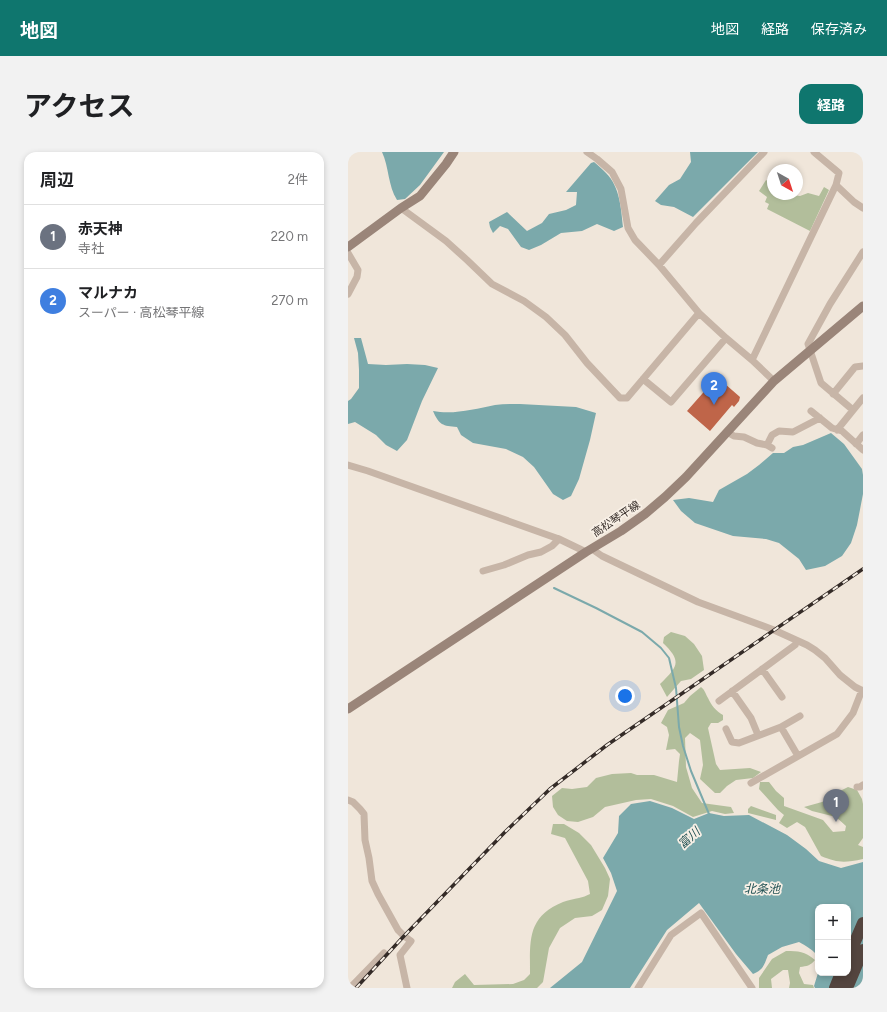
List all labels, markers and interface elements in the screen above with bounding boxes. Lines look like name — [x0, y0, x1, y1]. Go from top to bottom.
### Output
text: 地図 — [20, 19, 58, 42]
text: 地図 — [711, 21, 739, 38]
text: 経路 — [761, 21, 789, 38]
text: 保存済み — [811, 21, 867, 38]
button: 経路 — [799, 84, 863, 124]
text: アクセス — [24, 89, 135, 123]
north arrow — [767, 164, 803, 200]
text: 周辺 — [40, 170, 74, 190]
text: 2件 — [288, 172, 308, 187]
text: 赤天神 — [78, 220, 123, 238]
text: 1 — [50, 229, 56, 244]
text: 220 m — [271, 229, 308, 244]
text: 寺社 — [78, 241, 104, 256]
text: マルナカ — [78, 284, 138, 302]
text: 2 — [49, 293, 57, 308]
text: 270 m — [271, 293, 308, 308]
text: スーパー · 高松琴平線 — [78, 305, 205, 320]
pin: 2 — [701, 372, 727, 405]
street label: 高松琴平線 — [590, 498, 642, 540]
your location — [615, 686, 635, 706]
pin: 1 — [823, 789, 849, 822]
water label: 富川 — [675, 823, 704, 851]
water label: 北条池 — [744, 882, 781, 896]
map controls — [815, 904, 851, 976]
button: + — [815, 904, 851, 940]
button: − — [815, 940, 851, 976]

